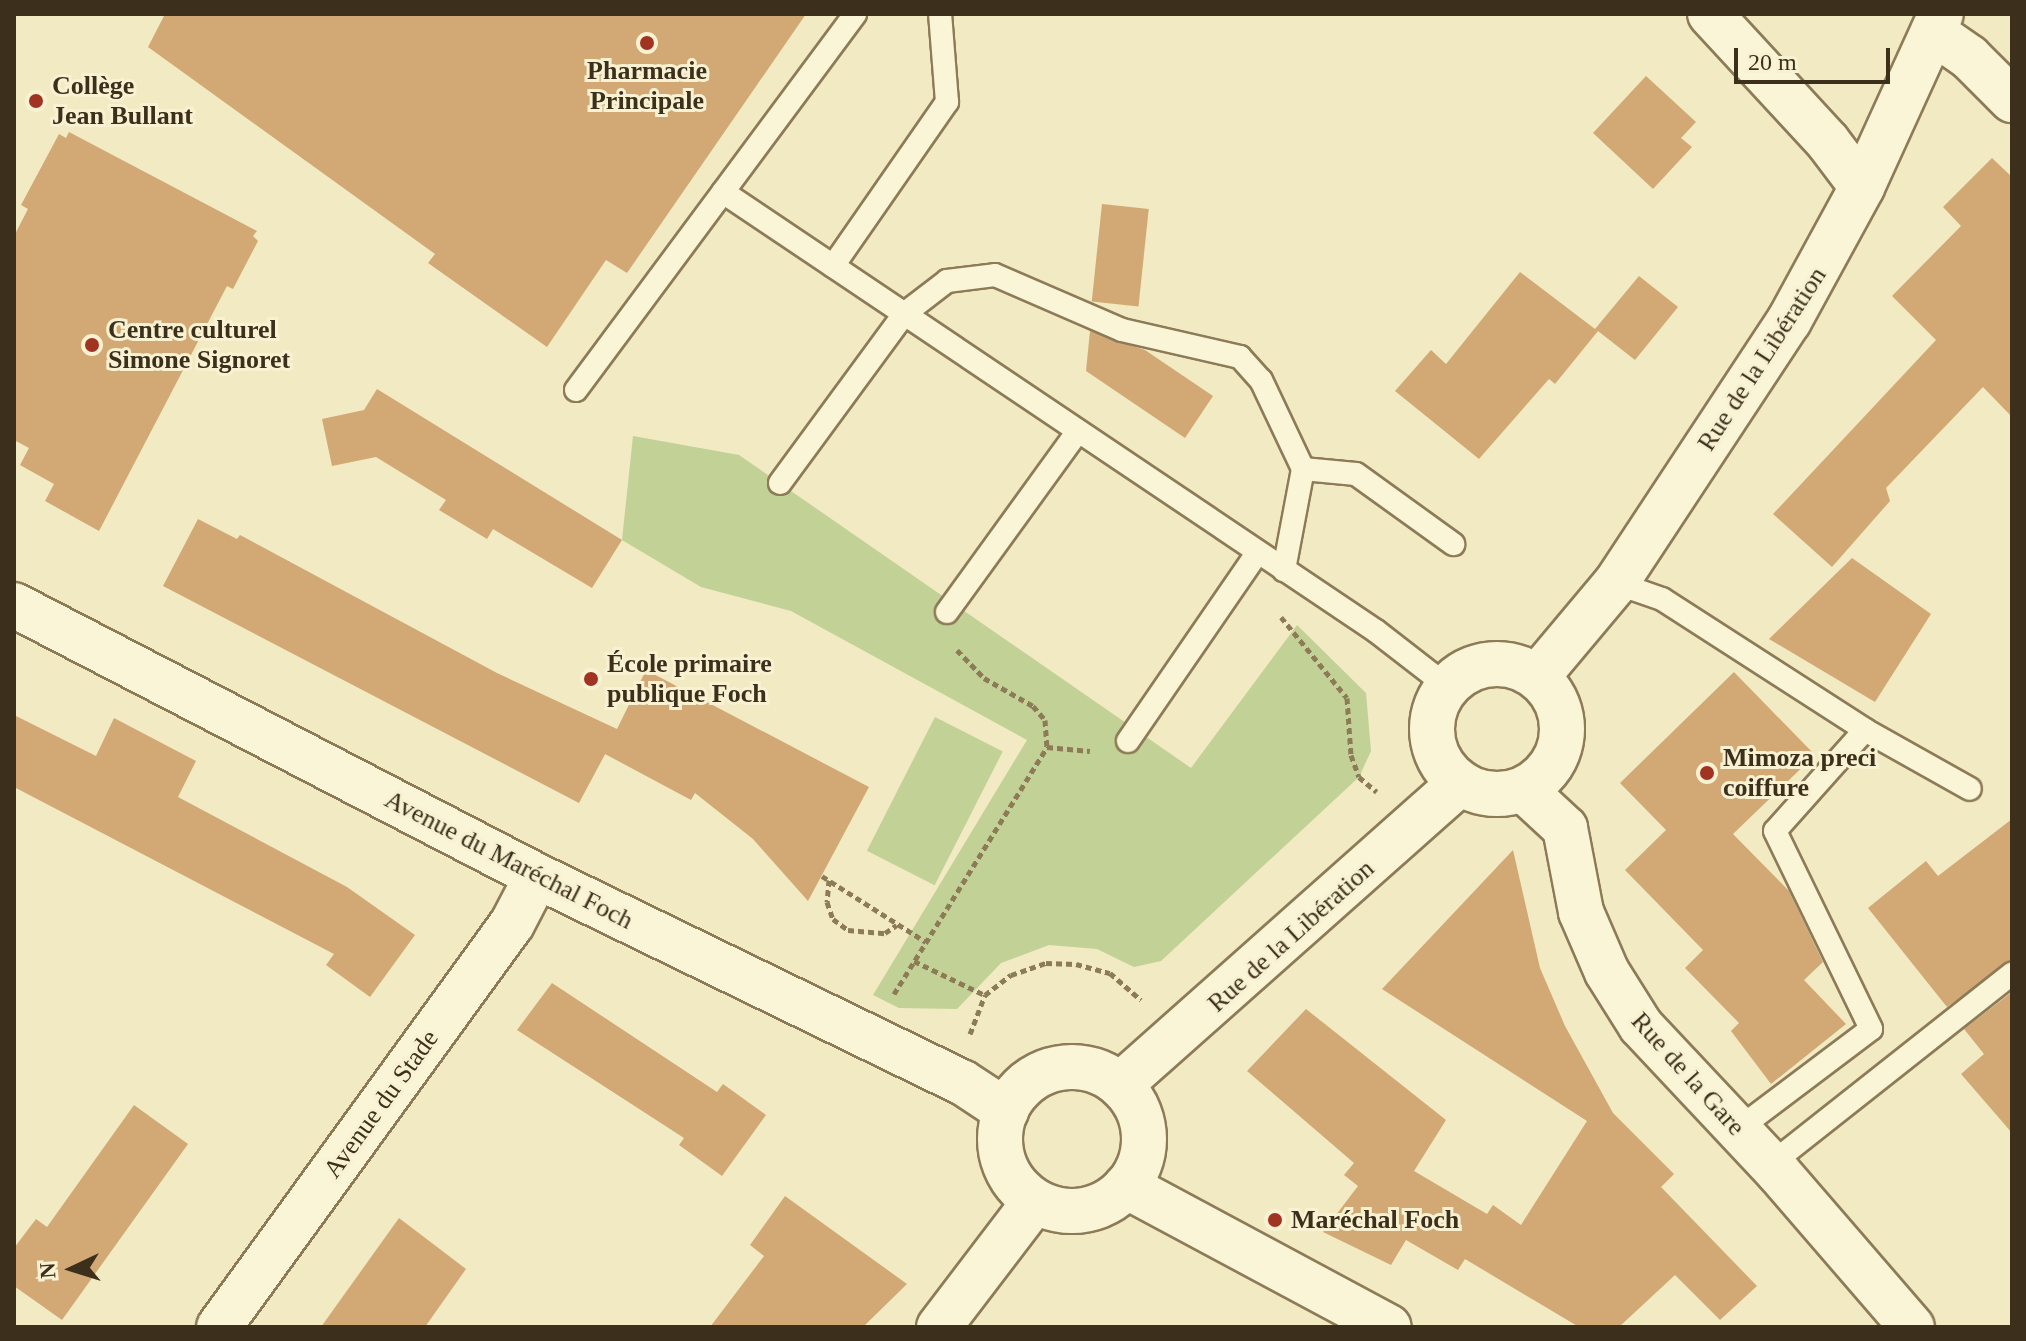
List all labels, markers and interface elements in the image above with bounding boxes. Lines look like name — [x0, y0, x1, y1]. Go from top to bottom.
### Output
scale bar — [1738, 32, 1894, 82]
marker: Pharmacie Principale — [638, 34, 656, 52]
text: 20 m — [1748, 49, 1797, 75]
place label: Pharmacie Principale — [587, 55, 707, 116]
place label: Collège Jean Bullant — [52, 70, 193, 132]
marker: Collège Jean Bullant — [27, 92, 45, 110]
street label: Rue de la Libération — [1691, 261, 1833, 457]
place label: Centre culturel Simone Signoret — [108, 314, 290, 376]
marker: Centre culturel Simone Signoret — [83, 336, 101, 354]
place label: École primaire publique Foch — [607, 648, 772, 710]
marker: École primaire publique Foch — [582, 670, 600, 688]
place label: Mimoza preci coiffure — [1723, 742, 1876, 804]
marker: Mimoza preci coiffure — [1698, 764, 1716, 782]
street label: Avenue du Maréchal Foch — [380, 784, 638, 936]
street label: Rue de la Libération — [1201, 853, 1381, 1019]
street label: Rue de la Gare — [1624, 1006, 1752, 1142]
street label: Avenue du Stade — [317, 1024, 445, 1184]
place label: Maréchal Foch — [1291, 1204, 1459, 1236]
marker: Maréchal Foch — [1266, 1211, 1284, 1229]
north arrow — [32, 1229, 112, 1309]
text: N — [35, 1262, 61, 1280]

